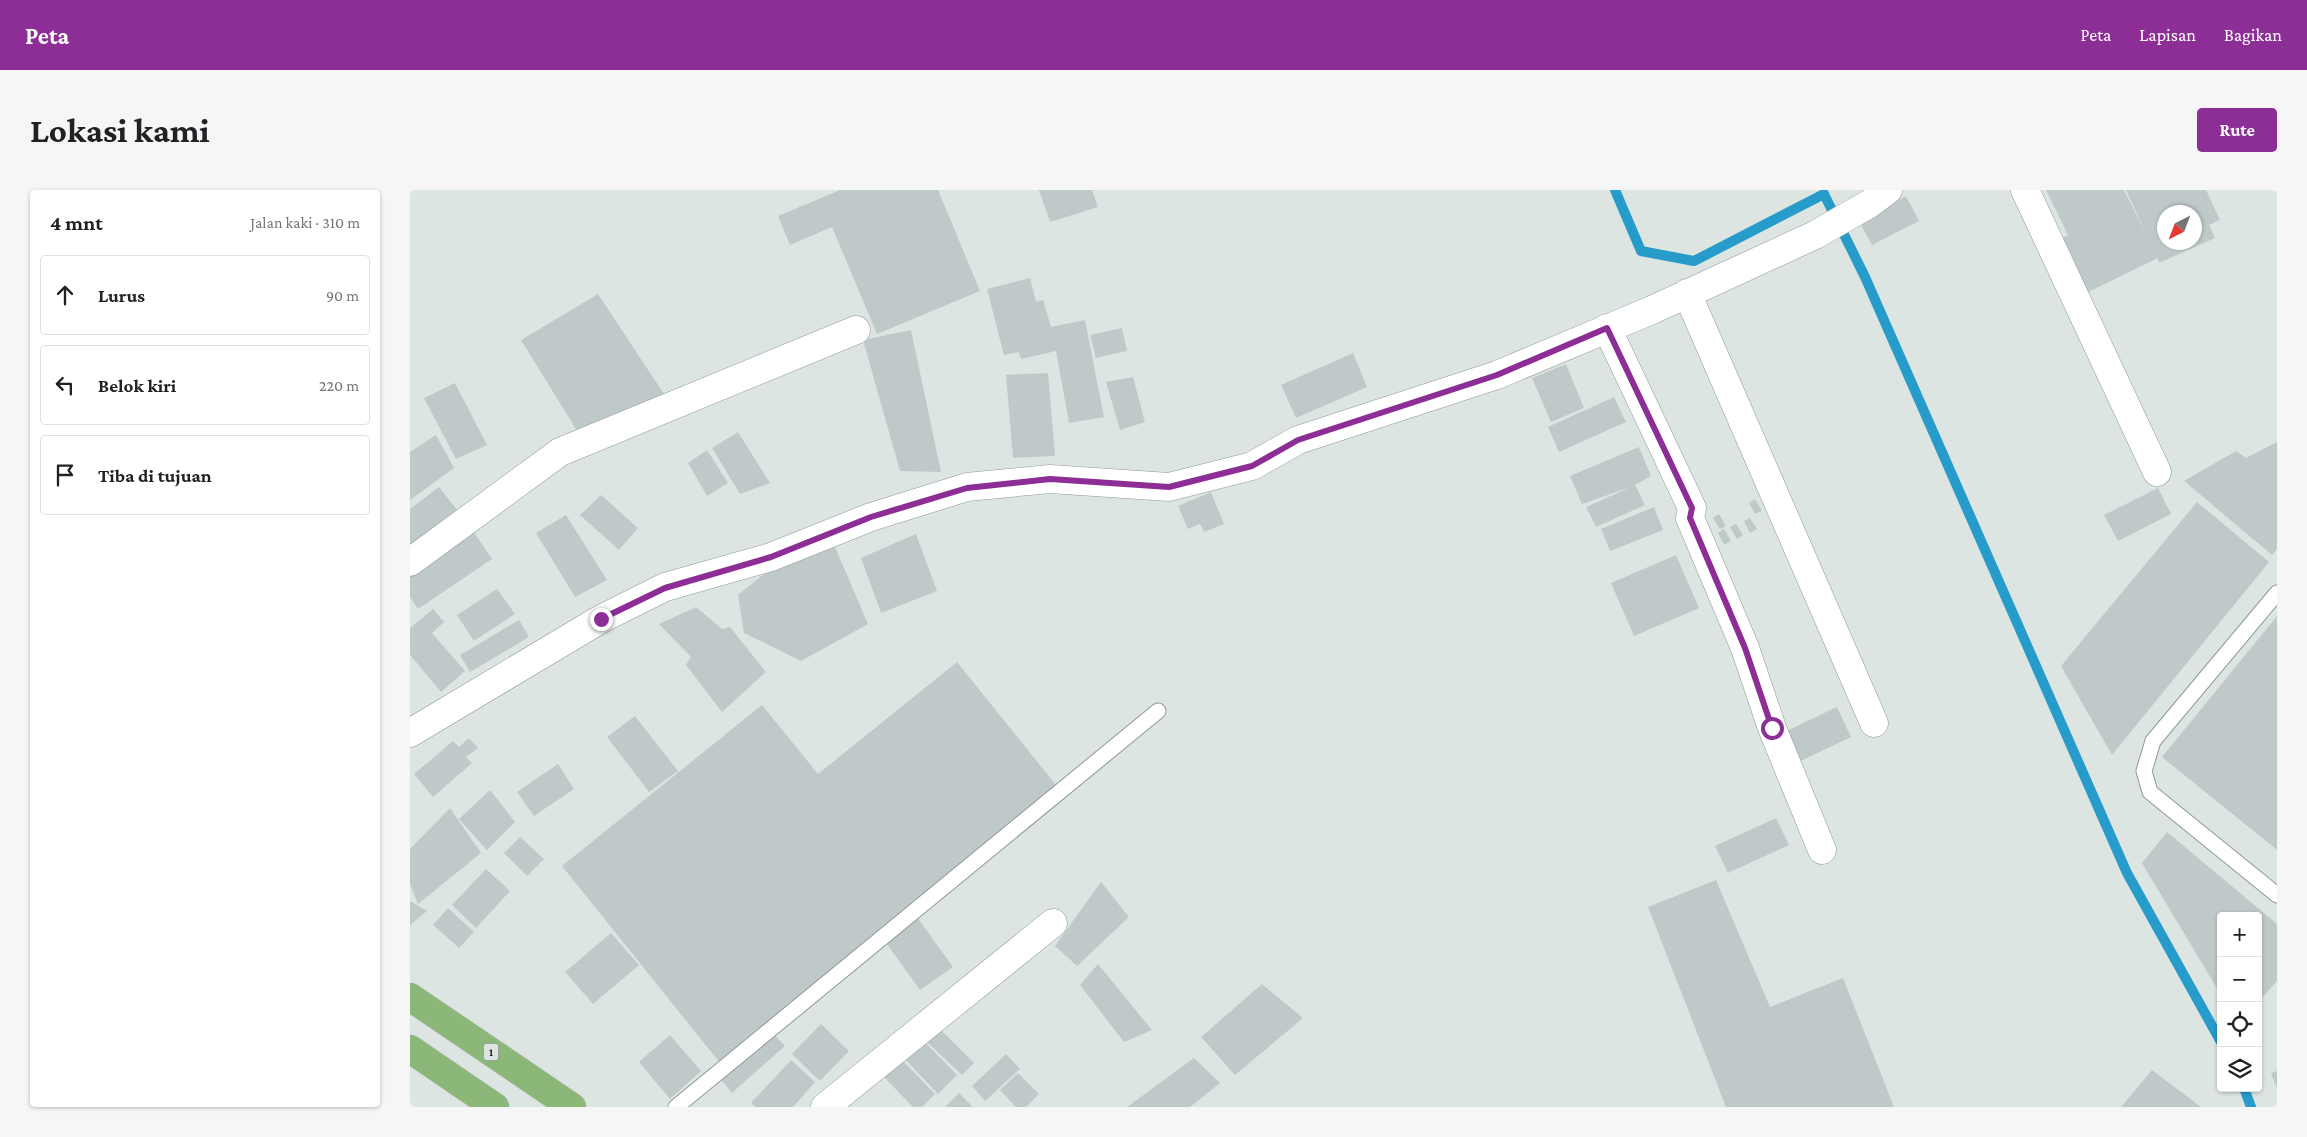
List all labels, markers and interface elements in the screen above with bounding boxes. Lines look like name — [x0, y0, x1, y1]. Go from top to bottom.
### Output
text: Peta — [25, 22, 69, 49]
text: Peta — [2081, 25, 2111, 45]
text: Lapisan — [2139, 25, 2196, 45]
text: Bagikan — [2224, 25, 2282, 45]
button: Rute — [2197, 108, 2277, 152]
text: Lokasi kami — [30, 111, 210, 150]
north arrow — [2157, 205, 2202, 250]
text: 4 mnt — [50, 211, 103, 235]
text: Jalan kaki · 310 m — [250, 214, 360, 231]
icon: ahead — [51, 281, 79, 309]
text: Lurus — [98, 285, 145, 306]
text: 90 m — [326, 287, 359, 304]
icon: left — [51, 371, 79, 399]
text: Belok kiri — [98, 375, 176, 396]
text: 220 m — [319, 377, 359, 394]
icon: arrive — [51, 461, 79, 489]
text: Tiba di tujuan — [98, 465, 212, 486]
route end — [590, 608, 613, 631]
route start — [1761, 717, 1784, 740]
map controls — [2217, 912, 2262, 1092]
button: + — [2217, 912, 2262, 957]
button: − — [2217, 957, 2262, 1002]
button: locate — [2217, 1002, 2262, 1047]
road number: 1 — [484, 1044, 498, 1060]
button: layers — [2217, 1047, 2262, 1092]

